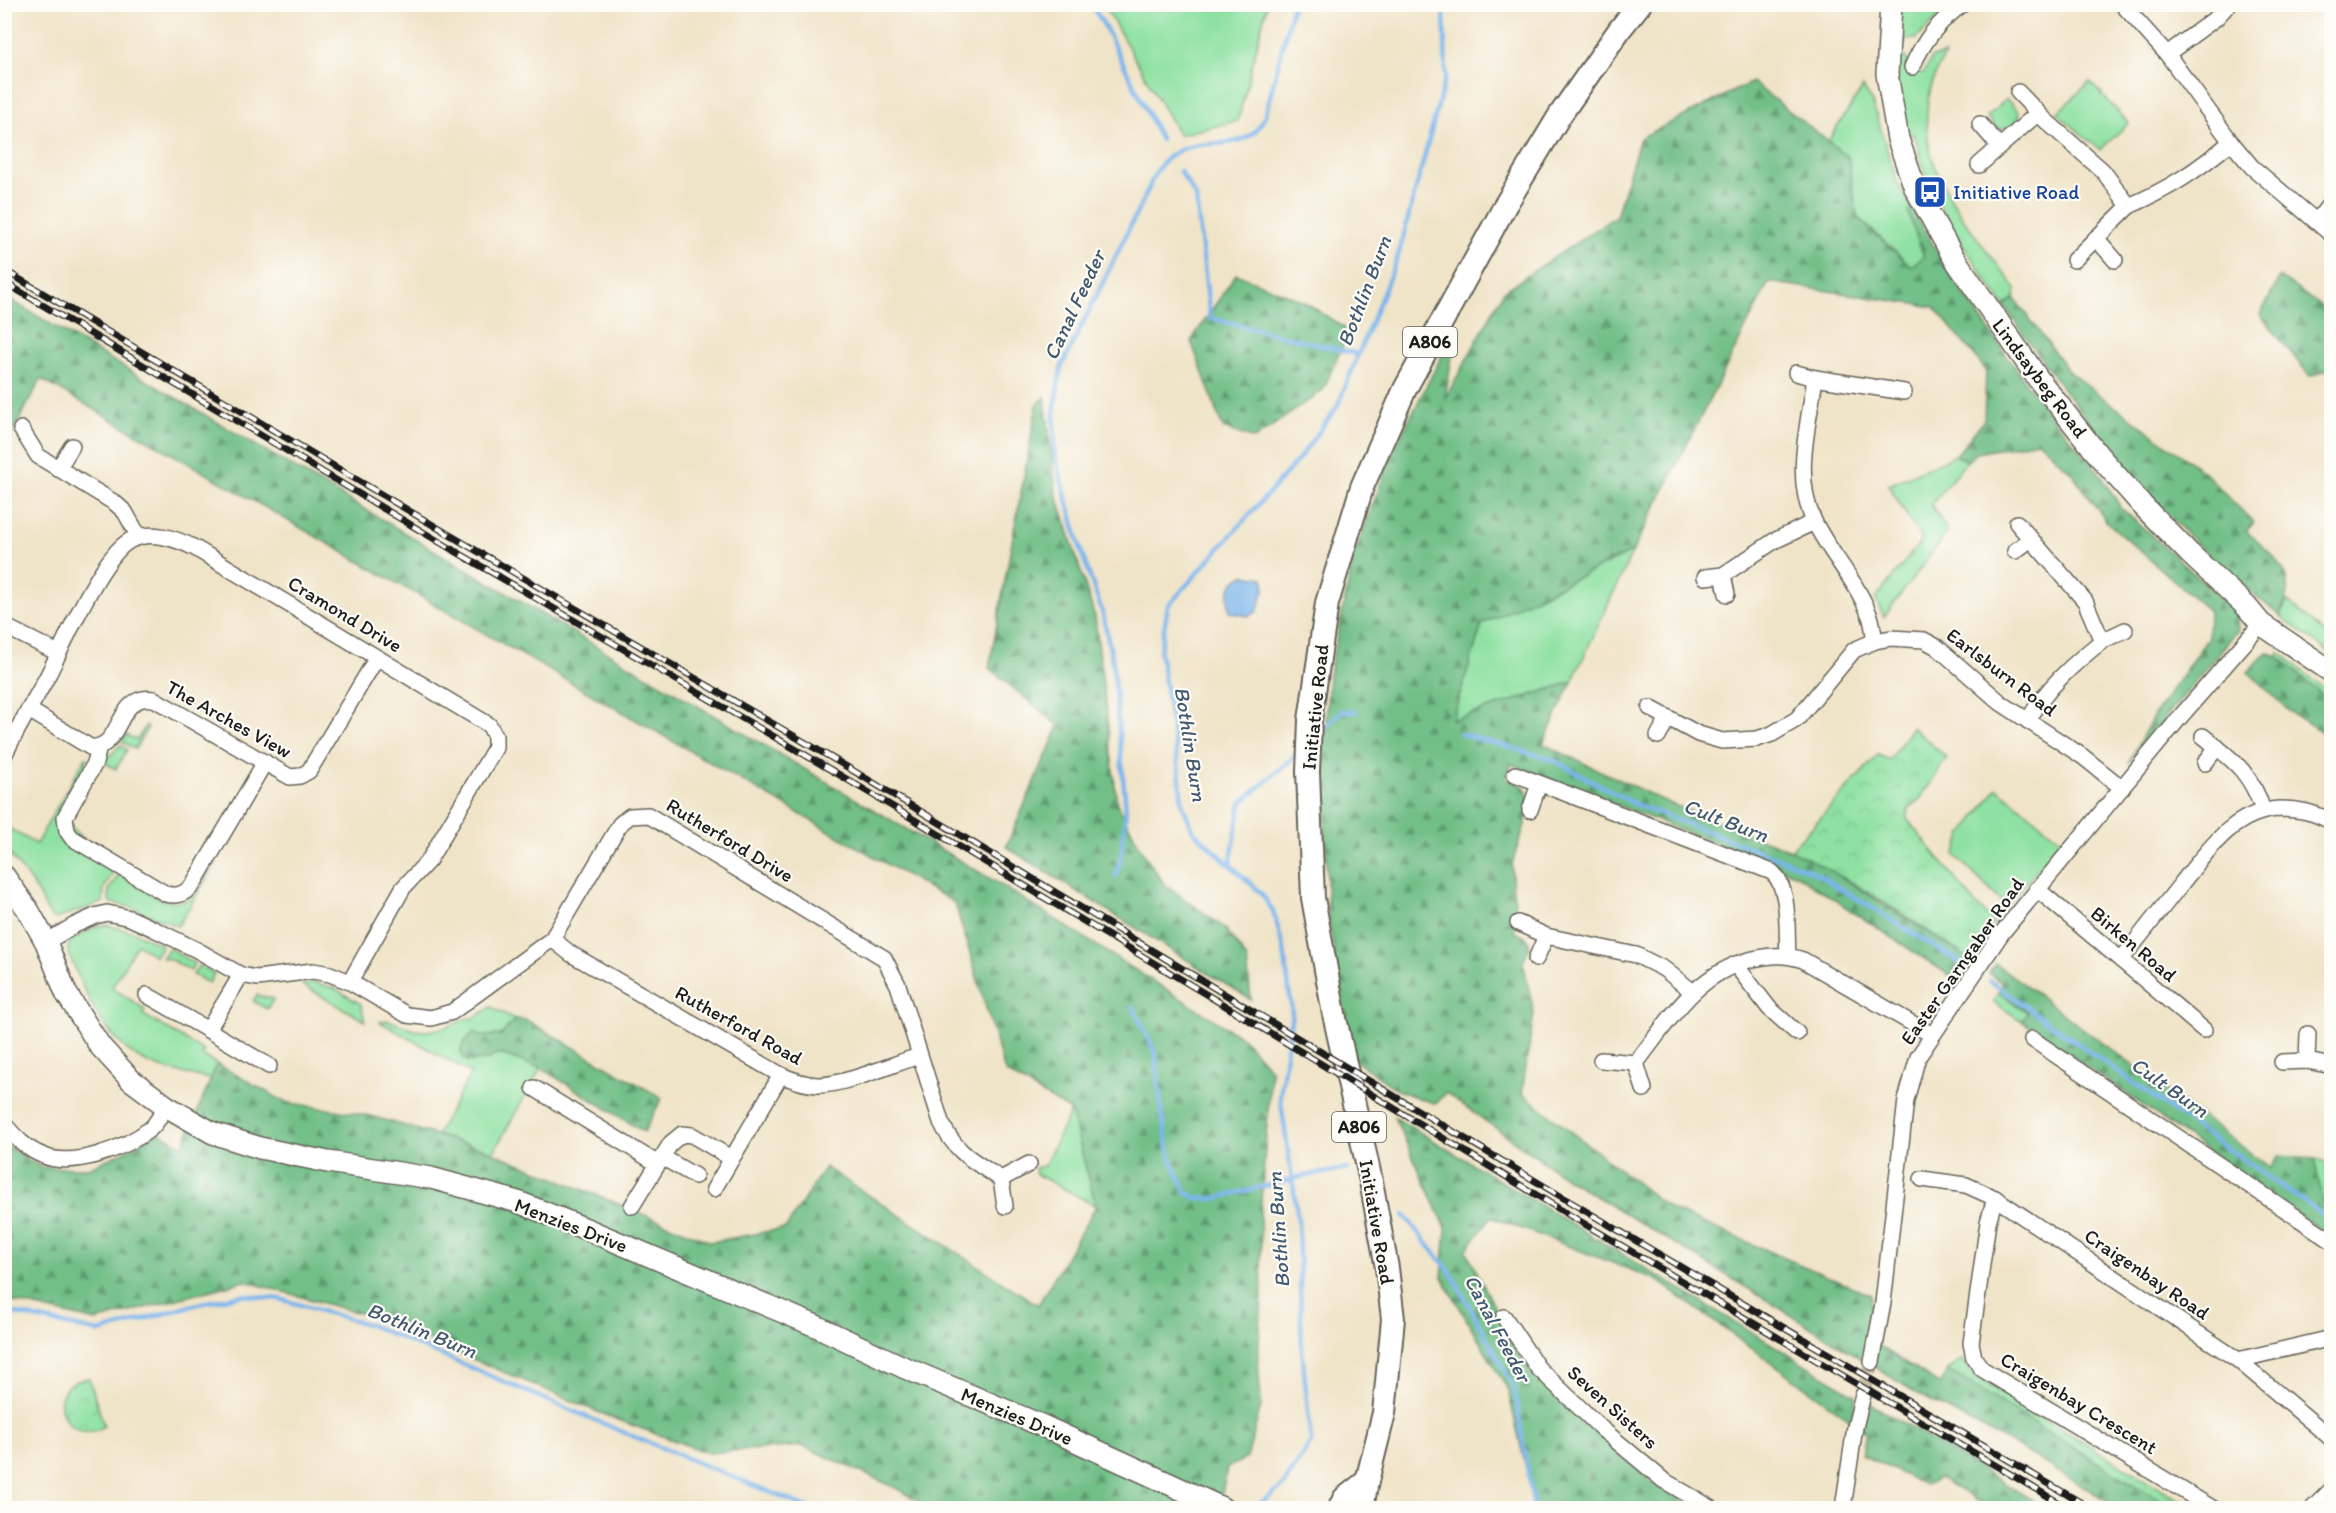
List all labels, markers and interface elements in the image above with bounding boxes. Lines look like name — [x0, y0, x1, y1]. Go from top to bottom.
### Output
bus stop icon: Initiative Road — [1912, 174, 1948, 210]
place label: Initiative Road — [1953, 180, 2079, 204]
water label: Bothlin Burn — [1332, 231, 1397, 350]
water label: Canal Feeder — [1038, 244, 1111, 364]
street label: Lindsaybeg Road — [1987, 314, 2093, 442]
road number: A806 — [1403, 327, 1457, 357]
street label: Cramond Drive — [284, 571, 406, 657]
street label: Earlsburn Road — [1942, 623, 2062, 721]
street label: Initiative Road — [1296, 643, 1334, 771]
street label: The Arches View — [162, 675, 296, 763]
water label: Bothlin Burn — [1170, 685, 1213, 804]
water label: Cult Burn — [1680, 792, 1772, 848]
street label: Rutherford Drive — [662, 793, 798, 887]
street label: Easter Garngaber Road — [1895, 873, 2029, 1049]
street label: Birken Road — [2086, 901, 2182, 987]
street label: Rutherford Road — [671, 980, 807, 1070]
water label: Cult Burn — [2127, 1051, 2213, 1123]
road number: A806 — [1332, 1112, 1386, 1142]
street label: Initiative Road — [1354, 1158, 1400, 1286]
water label: Bothlin Burn — [1261, 1170, 1295, 1289]
street label: Menzies Drive — [511, 1192, 631, 1258]
street label: Craigenbay Road — [2080, 1223, 2214, 1325]
water label: Canal Feeder — [1459, 1270, 1538, 1388]
water label: Bothlin Burn — [364, 1297, 481, 1364]
street label: Craigenbay Crescent — [1996, 1347, 2162, 1459]
street label: Seven Sisters — [1563, 1360, 1663, 1454]
street label: Menzies Drive — [958, 1382, 1076, 1450]

